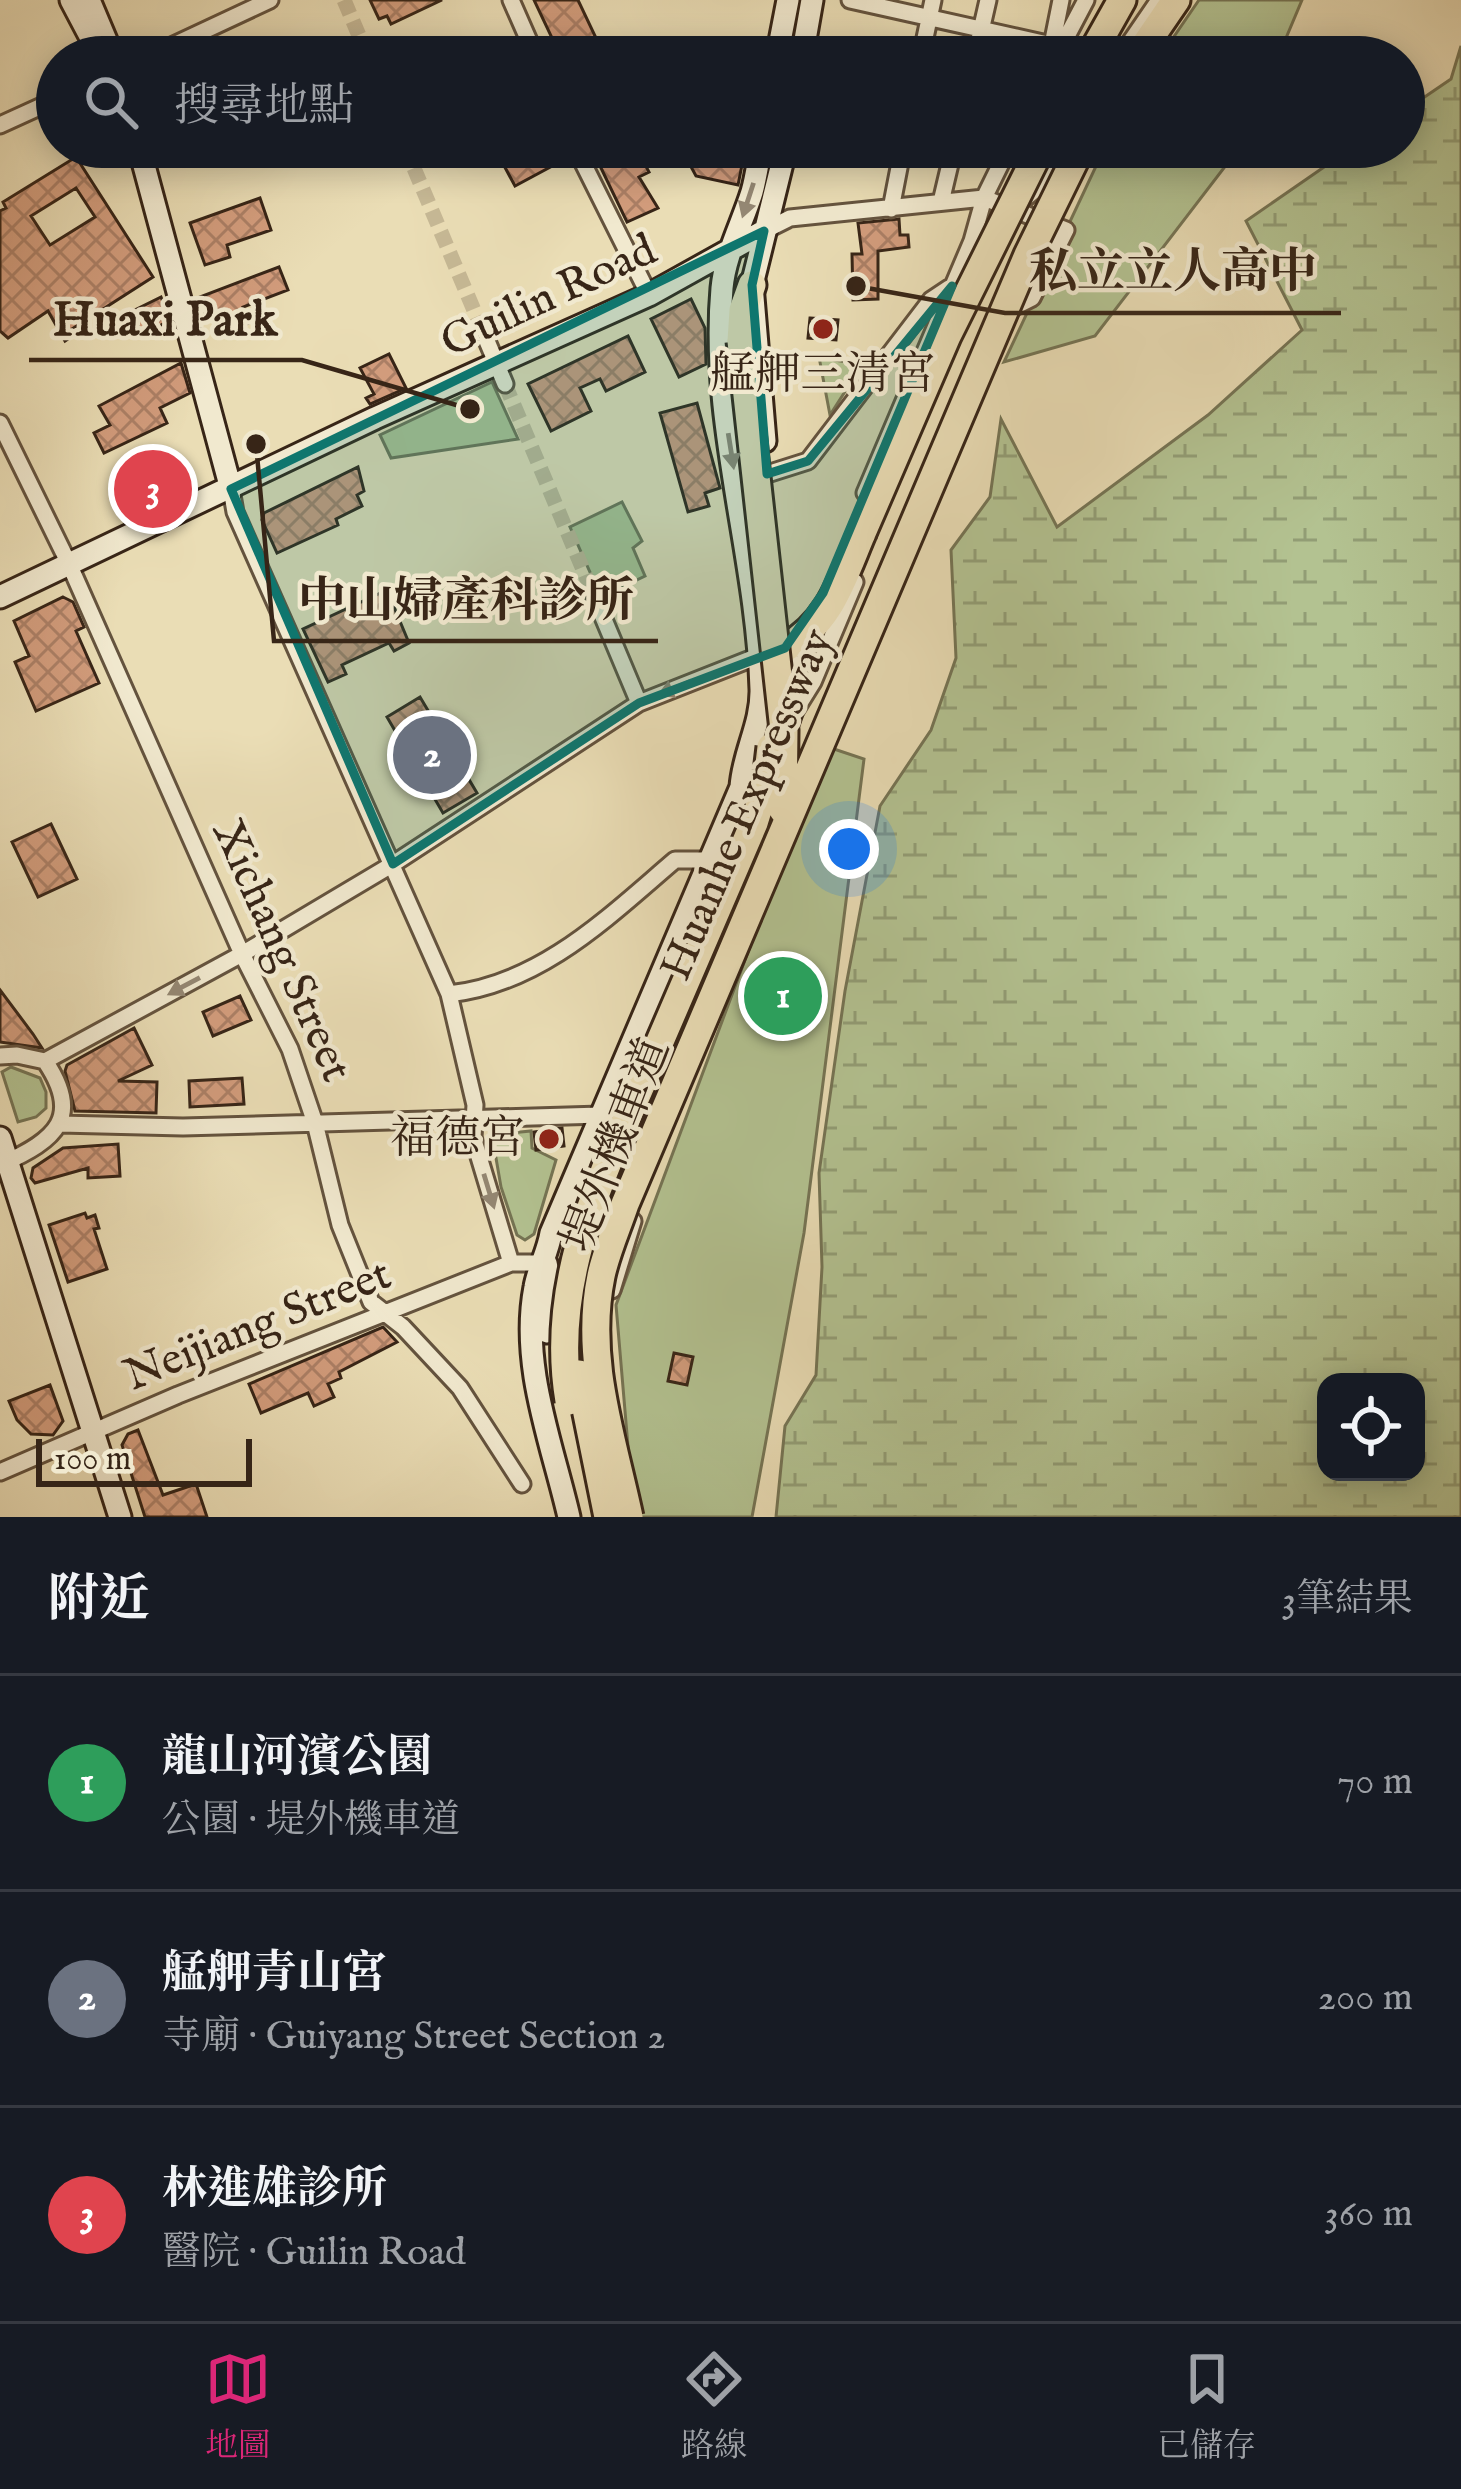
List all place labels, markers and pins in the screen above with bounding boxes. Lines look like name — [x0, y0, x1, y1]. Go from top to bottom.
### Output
callout: 私立立人高中 — [1005, 229, 1341, 313]
callout: Huaxi Park — [29, 276, 302, 360]
marker: 艋舺三清宮 — [810, 316, 836, 342]
place label: 艋舺三清宮 — [710, 347, 936, 404]
pin: 3 — [114, 444, 192, 534]
callout: 中山婦產科診所 — [274, 557, 658, 641]
pin: 2 — [393, 710, 471, 800]
pin: 1 — [744, 951, 822, 1041]
place label: 福德宮 — [390, 1111, 525, 1168]
marker: 福德宮 — [536, 1126, 562, 1152]

